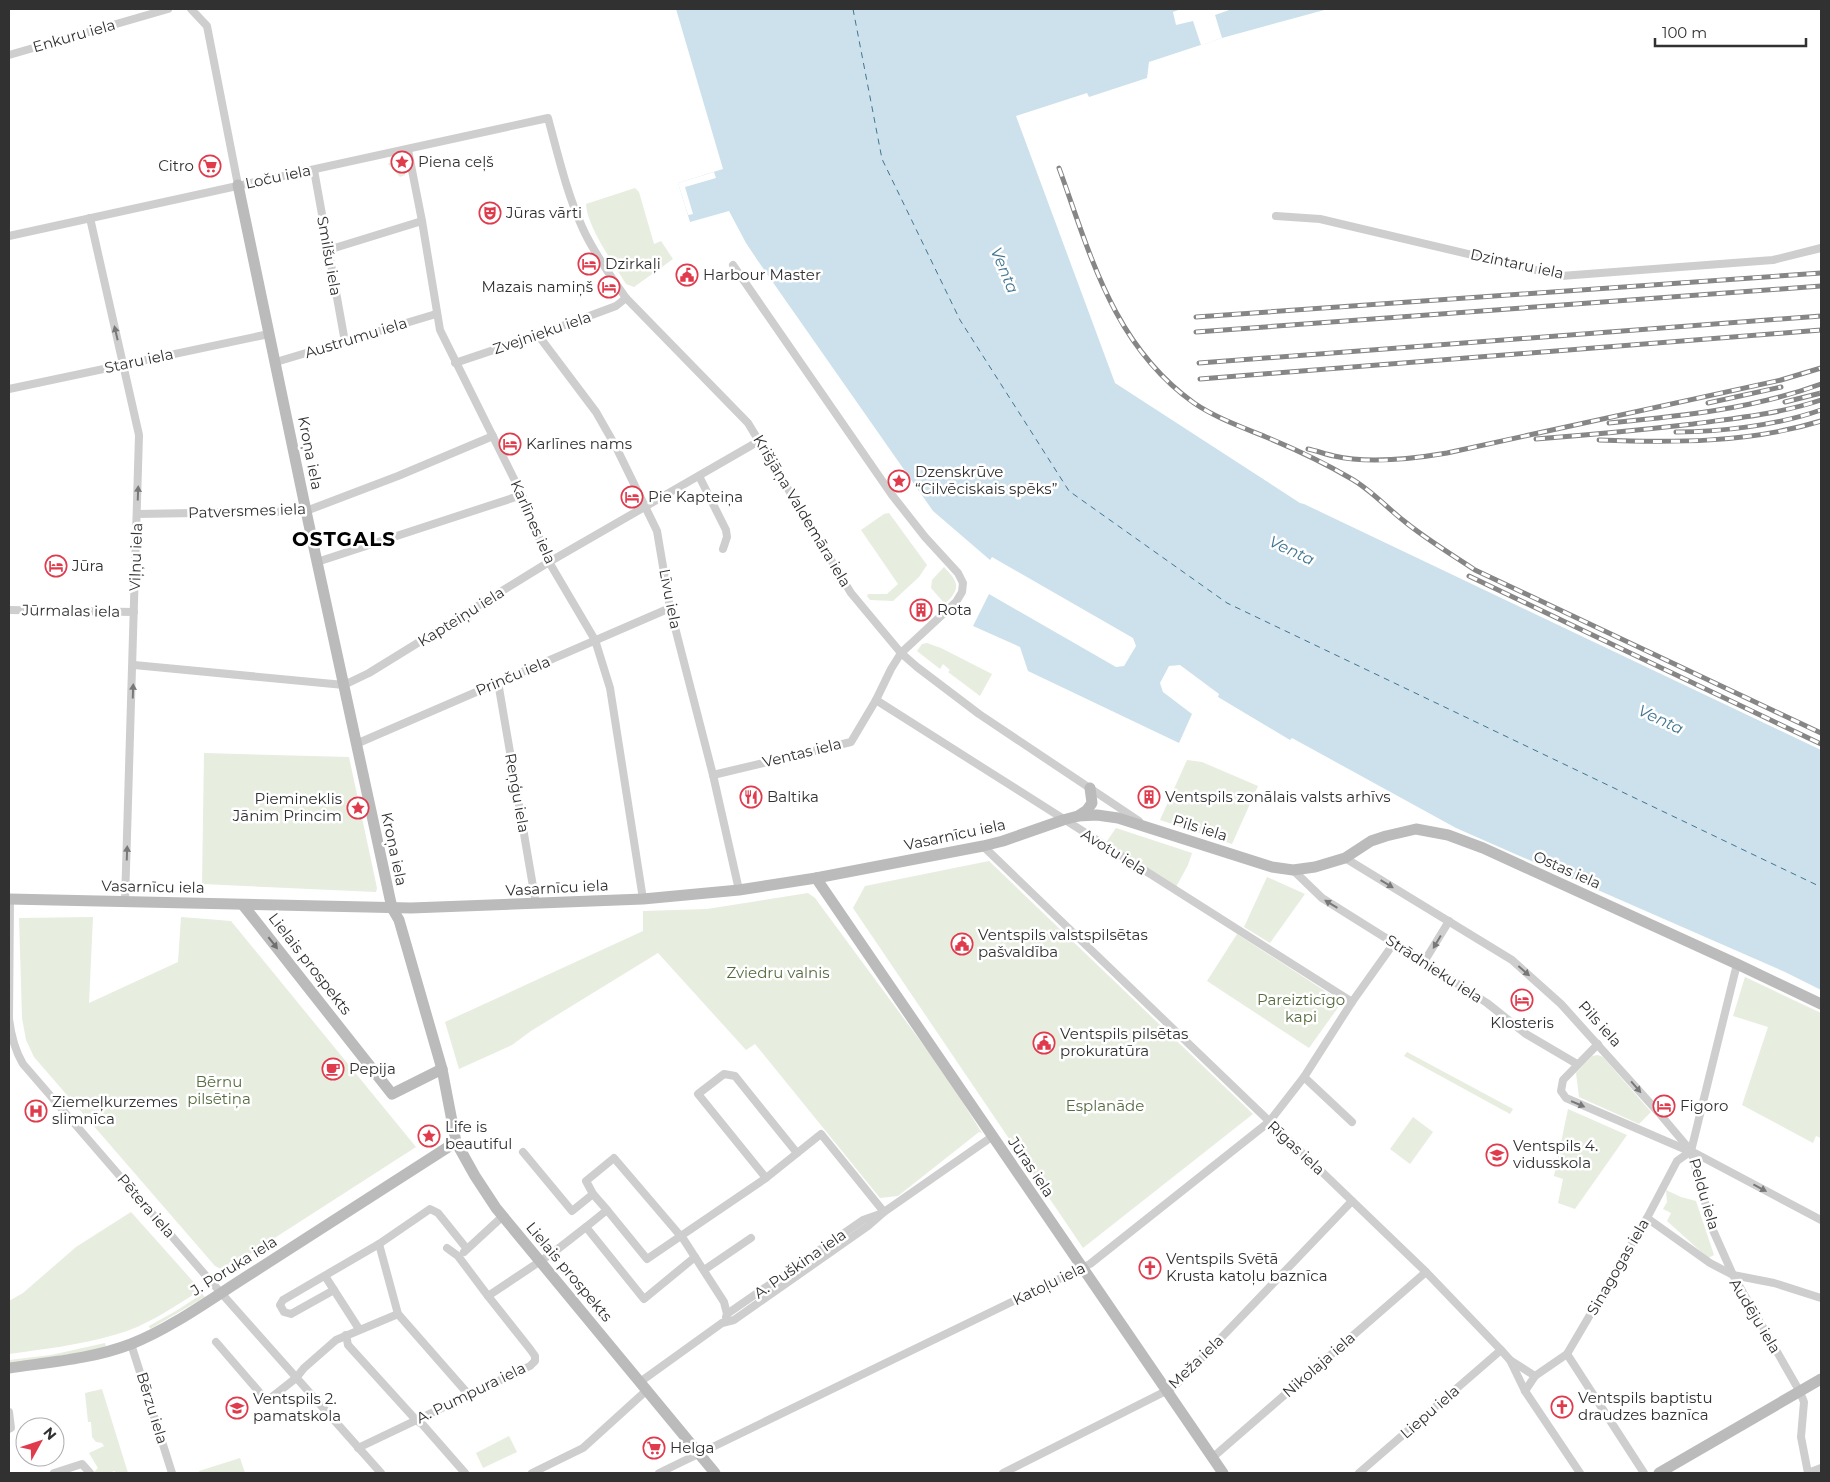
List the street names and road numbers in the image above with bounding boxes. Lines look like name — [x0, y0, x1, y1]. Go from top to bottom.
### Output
street label: Enkuru iela — [30, 15, 117, 56]
street label: Loču iela — [243, 160, 312, 193]
street label: Smilšu iela — [313, 215, 346, 297]
street label: Dzintaru iela — [1469, 244, 1565, 283]
street label: Zvejnieku iela — [490, 307, 593, 358]
street label: Austrumu iela — [302, 313, 409, 362]
street label: Staru iela — [103, 344, 175, 377]
street label: Kroņa iela — [293, 414, 327, 492]
street label: Krišjāņa Valdemāra iela — [749, 431, 855, 591]
street label: Karlīnes iela — [507, 477, 560, 567]
street label: Patversmes iela — [188, 499, 306, 522]
street label: Viļņu iela — [125, 522, 147, 592]
street label: Līvu iela — [655, 567, 686, 631]
street label: Kapteiņu iela — [414, 582, 508, 652]
street label: Jūrmalas iela — [21, 600, 120, 621]
street label: Prinču iela — [473, 651, 553, 700]
street label: Ventas iela — [760, 734, 843, 771]
street label: Reņģu iela — [500, 752, 534, 834]
street label: Kroņa iela — [376, 810, 412, 888]
street label: Pils iela — [1171, 810, 1230, 845]
street label: Vasarnīcu iela — [902, 814, 1007, 855]
street label: Avotu iela — [1078, 824, 1151, 879]
street label: Ostas iela — [1531, 846, 1604, 893]
street label: Vasarnīcu iela — [505, 875, 609, 900]
street label: Vasarnīcu iela — [101, 876, 205, 897]
street label: Lielais prospekts — [265, 909, 356, 1019]
street label: Strādnieku iela — [1382, 930, 1486, 1007]
street label: Pils iela — [1575, 996, 1626, 1051]
street label: Rīgas iela — [1264, 1116, 1329, 1179]
street label: Jūras iela — [1004, 1132, 1059, 1201]
street label: Peldu iela — [1685, 1156, 1724, 1232]
street label: Pētera iela — [113, 1170, 179, 1242]
street label: Sinagogas iela — [1582, 1215, 1653, 1318]
street label: Lielais prospekts — [522, 1218, 617, 1325]
street label: A. Puškina iela — [750, 1225, 850, 1302]
street label: J. Poruka iela — [186, 1232, 280, 1300]
street label: Katoļu iela — [1009, 1258, 1089, 1310]
street label: Audēju iela — [1726, 1275, 1785, 1357]
street label: Nikolaja iela — [1278, 1328, 1359, 1401]
street label: Meža iela — [1164, 1331, 1227, 1393]
street label: A. Pumpura iela — [413, 1358, 529, 1427]
street label: Bērzu iela — [133, 1370, 172, 1446]
street label: Liepu iela — [1396, 1381, 1463, 1442]

